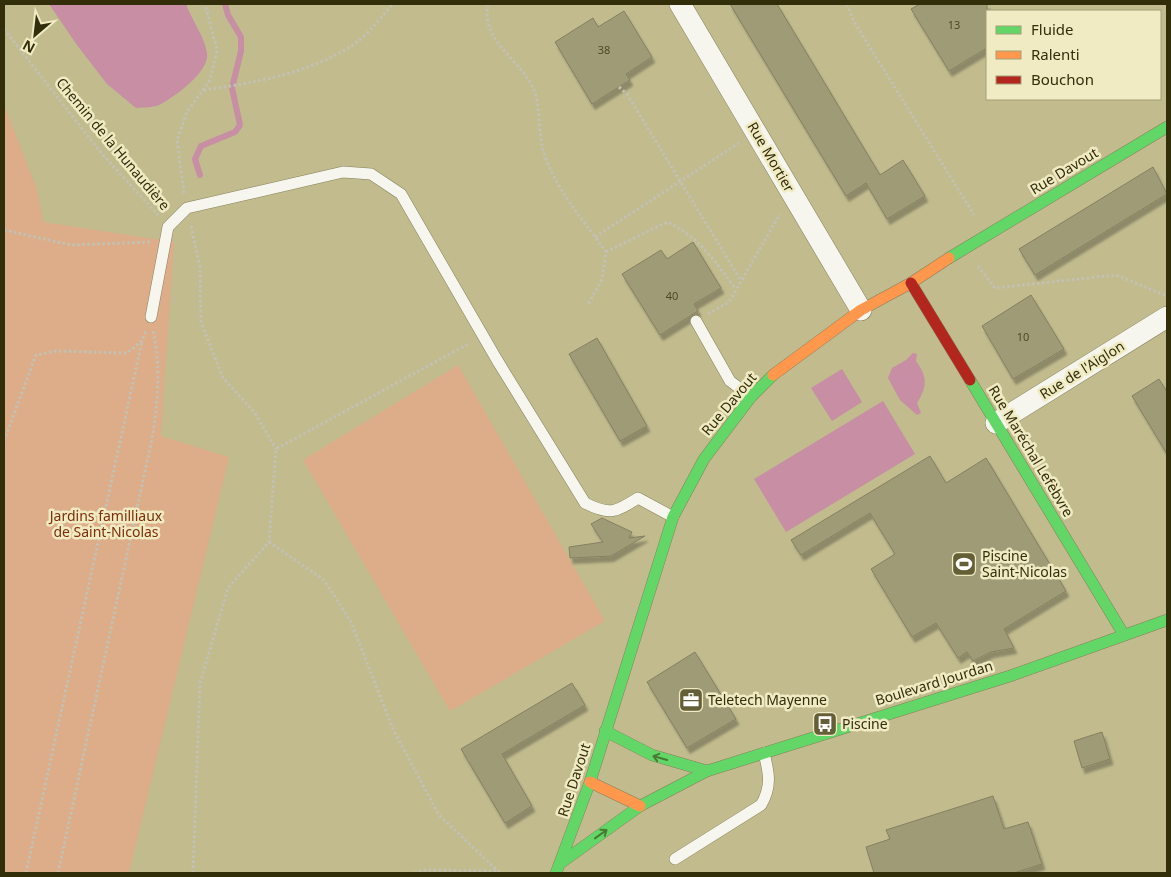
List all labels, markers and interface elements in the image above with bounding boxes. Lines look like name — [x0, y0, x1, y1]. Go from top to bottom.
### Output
north arrow — [10, 10, 60, 60]
legend — [986, 10, 1161, 100]
house number: 13 — [948, 17, 960, 32]
text: Fluide — [1031, 19, 1073, 39]
text: N — [19, 36, 38, 58]
house number: 38 — [598, 42, 610, 57]
text: Ralenti — [1031, 44, 1080, 64]
text: Bouchon — [1031, 69, 1094, 89]
street label: Chemin de la Hunaudière — [52, 73, 175, 214]
street label: Rue Mortier — [744, 118, 799, 196]
street label: Rue Davout — [1026, 143, 1101, 198]
house number: 40 — [666, 288, 678, 303]
house number: 10 — [1017, 329, 1029, 344]
street label: Rue de l'Aiglon — [1036, 336, 1128, 403]
street label: Rue Davout — [697, 368, 760, 439]
street label: Rue Maréchal Lefèbvre — [985, 382, 1078, 520]
park label: Jardins familliaux de Saint-Nicolas — [48, 506, 163, 541]
place label: Piscine Saint-Nicolas — [982, 546, 1067, 581]
sports icon: Piscine Saint-Nicolas — [951, 551, 977, 577]
street label: Boulevard Jourdan — [873, 656, 995, 709]
office icon: Teletech Mayenne — [678, 687, 704, 713]
place label: Teletech Mayenne — [708, 690, 827, 709]
bus stop icon: Piscine — [812, 711, 838, 737]
place label: Piscine — [842, 714, 888, 733]
street label: Rue Davout — [553, 741, 594, 819]
one-way arrow — [653, 752, 669, 762]
one-way arrow — [594, 829, 608, 839]

